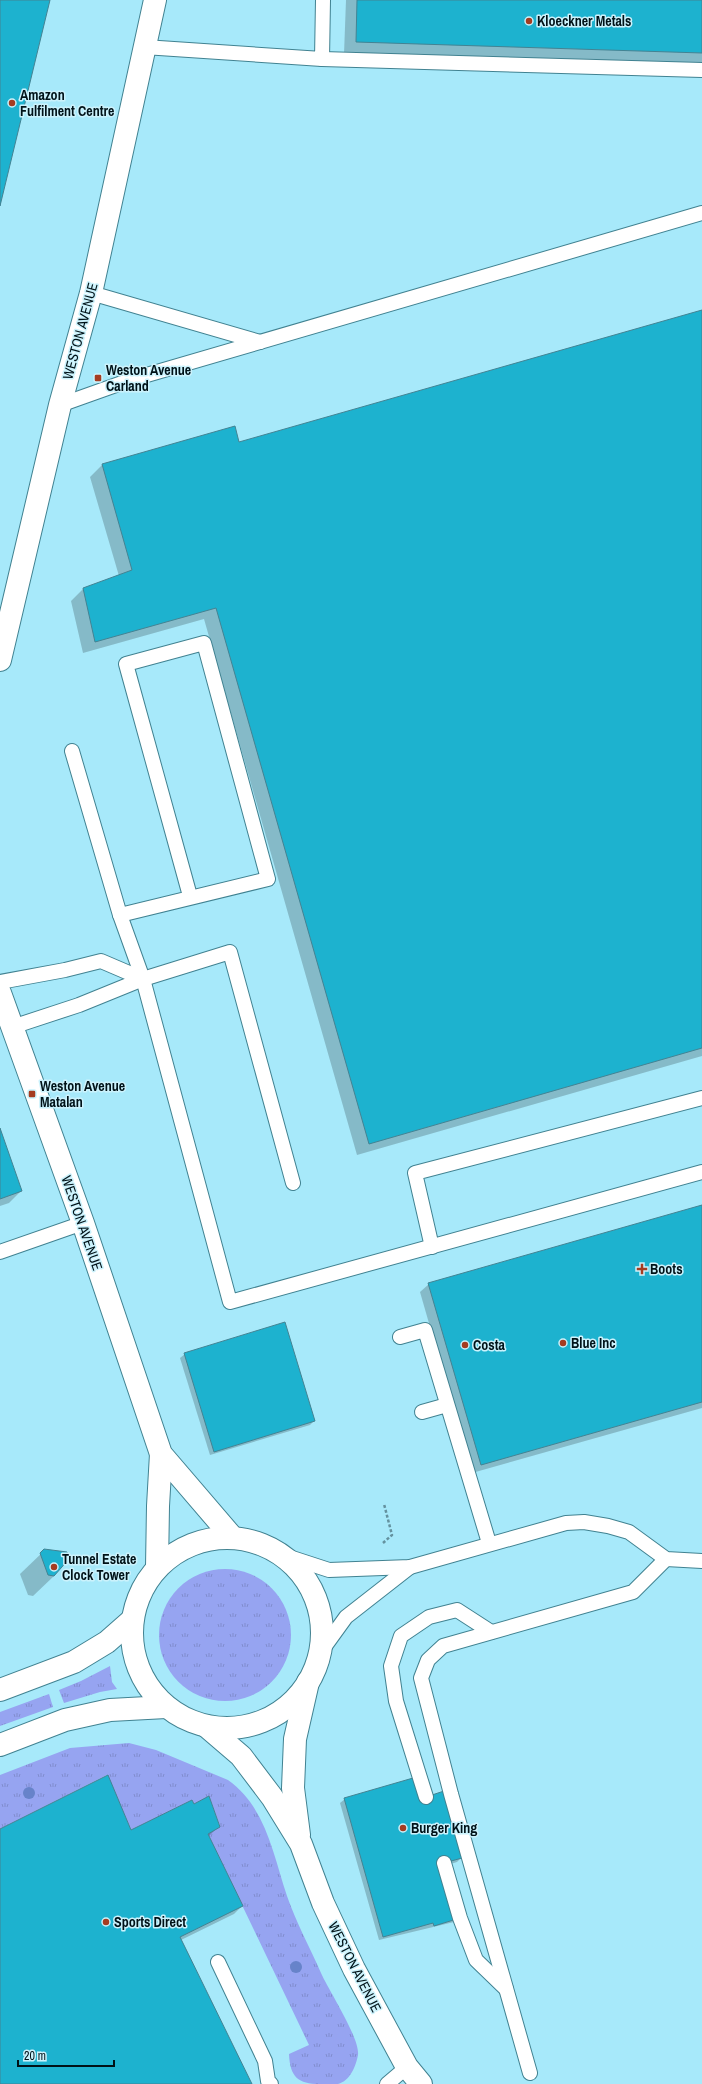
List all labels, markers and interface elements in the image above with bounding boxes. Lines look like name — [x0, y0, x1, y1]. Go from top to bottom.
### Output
place label: Kloeckner Metals — [537, 12, 631, 30]
marker: Kloeckner Metals — [524, 16, 534, 26]
place label: Amazon Fulfilment Centre — [20, 86, 114, 120]
marker: Amazon Fulfilment Centre — [7, 98, 17, 108]
street label: WESTON AVENUE — [58, 281, 102, 381]
place label: Weston Avenue Carland — [106, 361, 191, 395]
marker: Weston Avenue Carland — [93, 373, 103, 383]
place label: Weston Avenue Matalan — [40, 1077, 125, 1111]
marker: Weston Avenue Matalan — [27, 1089, 37, 1099]
street label: WESTON AVENUE — [57, 1173, 107, 1273]
place label: Boots — [650, 1260, 683, 1278]
marker: Boots — [637, 1264, 647, 1274]
place label: Blue Inc — [571, 1334, 616, 1352]
place label: Costa — [473, 1336, 506, 1354]
marker: Blue Inc — [558, 1338, 568, 1348]
marker: Costa — [460, 1340, 470, 1350]
place label: Tunnel Estate Clock Tower — [62, 1550, 136, 1584]
marker: Tunnel Estate Clock Tower — [49, 1562, 59, 1572]
place label: Burger King — [411, 1819, 477, 1837]
marker: Burger King — [398, 1823, 408, 1833]
place label: Sports Direct — [114, 1913, 186, 1931]
marker: Sports Direct — [101, 1917, 111, 1927]
street label: WESTON AVENUE — [324, 1919, 386, 2015]
scale bar — [18, 2042, 114, 2068]
text: 20 m — [24, 2048, 46, 2064]

